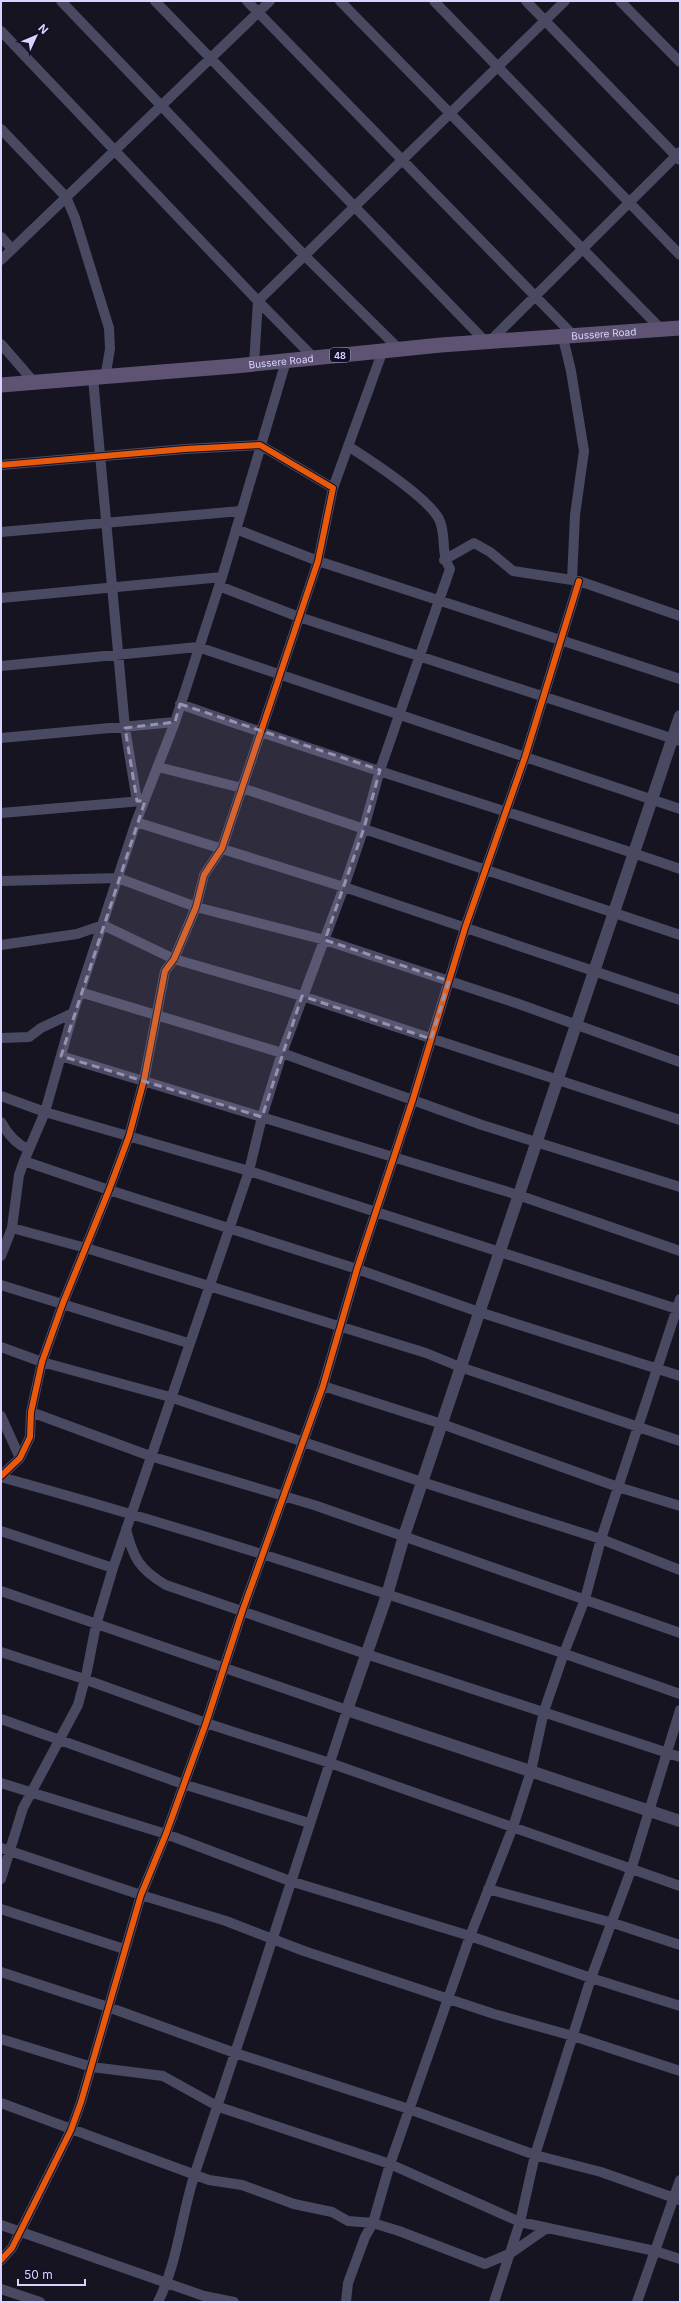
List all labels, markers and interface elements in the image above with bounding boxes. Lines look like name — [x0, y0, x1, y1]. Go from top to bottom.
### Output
north arrow — [16, 16, 56, 56]
text: N — [35, 21, 51, 37]
street label: Bussere Road — [571, 325, 637, 342]
road number: 48 — [330, 348, 350, 362]
street label: Bussere Road — [248, 352, 314, 371]
scale bar — [18, 2261, 85, 2287]
text: 50 m — [24, 2267, 53, 2282]

